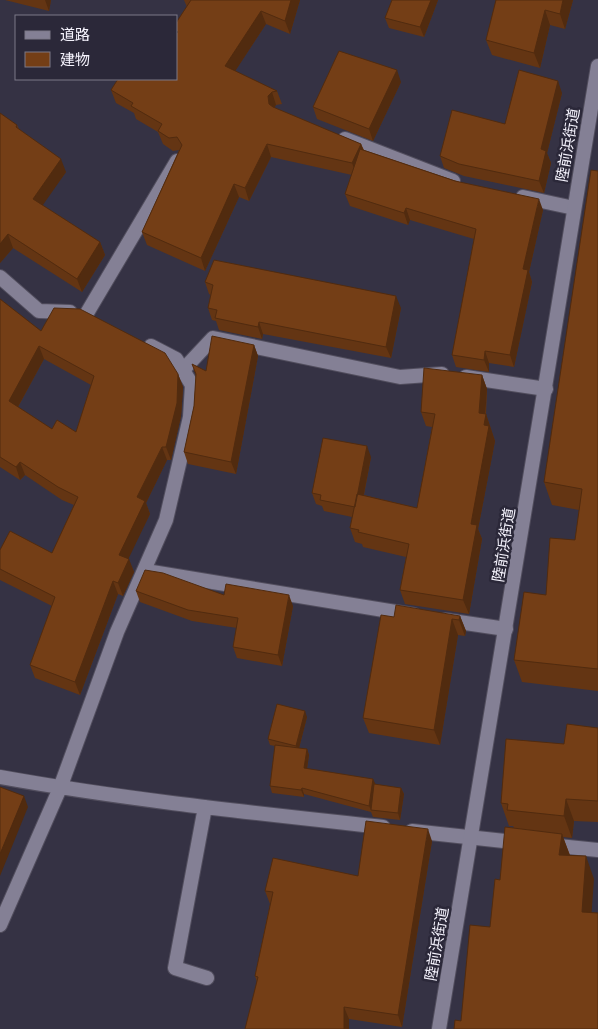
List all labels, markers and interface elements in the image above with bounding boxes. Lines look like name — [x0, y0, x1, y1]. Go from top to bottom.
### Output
legend — [15, 15, 178, 80]
text: 道路 — [60, 26, 90, 44]
text: 建物 — [60, 51, 90, 69]
street label: 陸前浜街道 — [553, 106, 583, 184]
street label: 陸前浜街道 — [489, 507, 519, 583]
street label: 陸前浜街道 — [422, 905, 452, 983]

